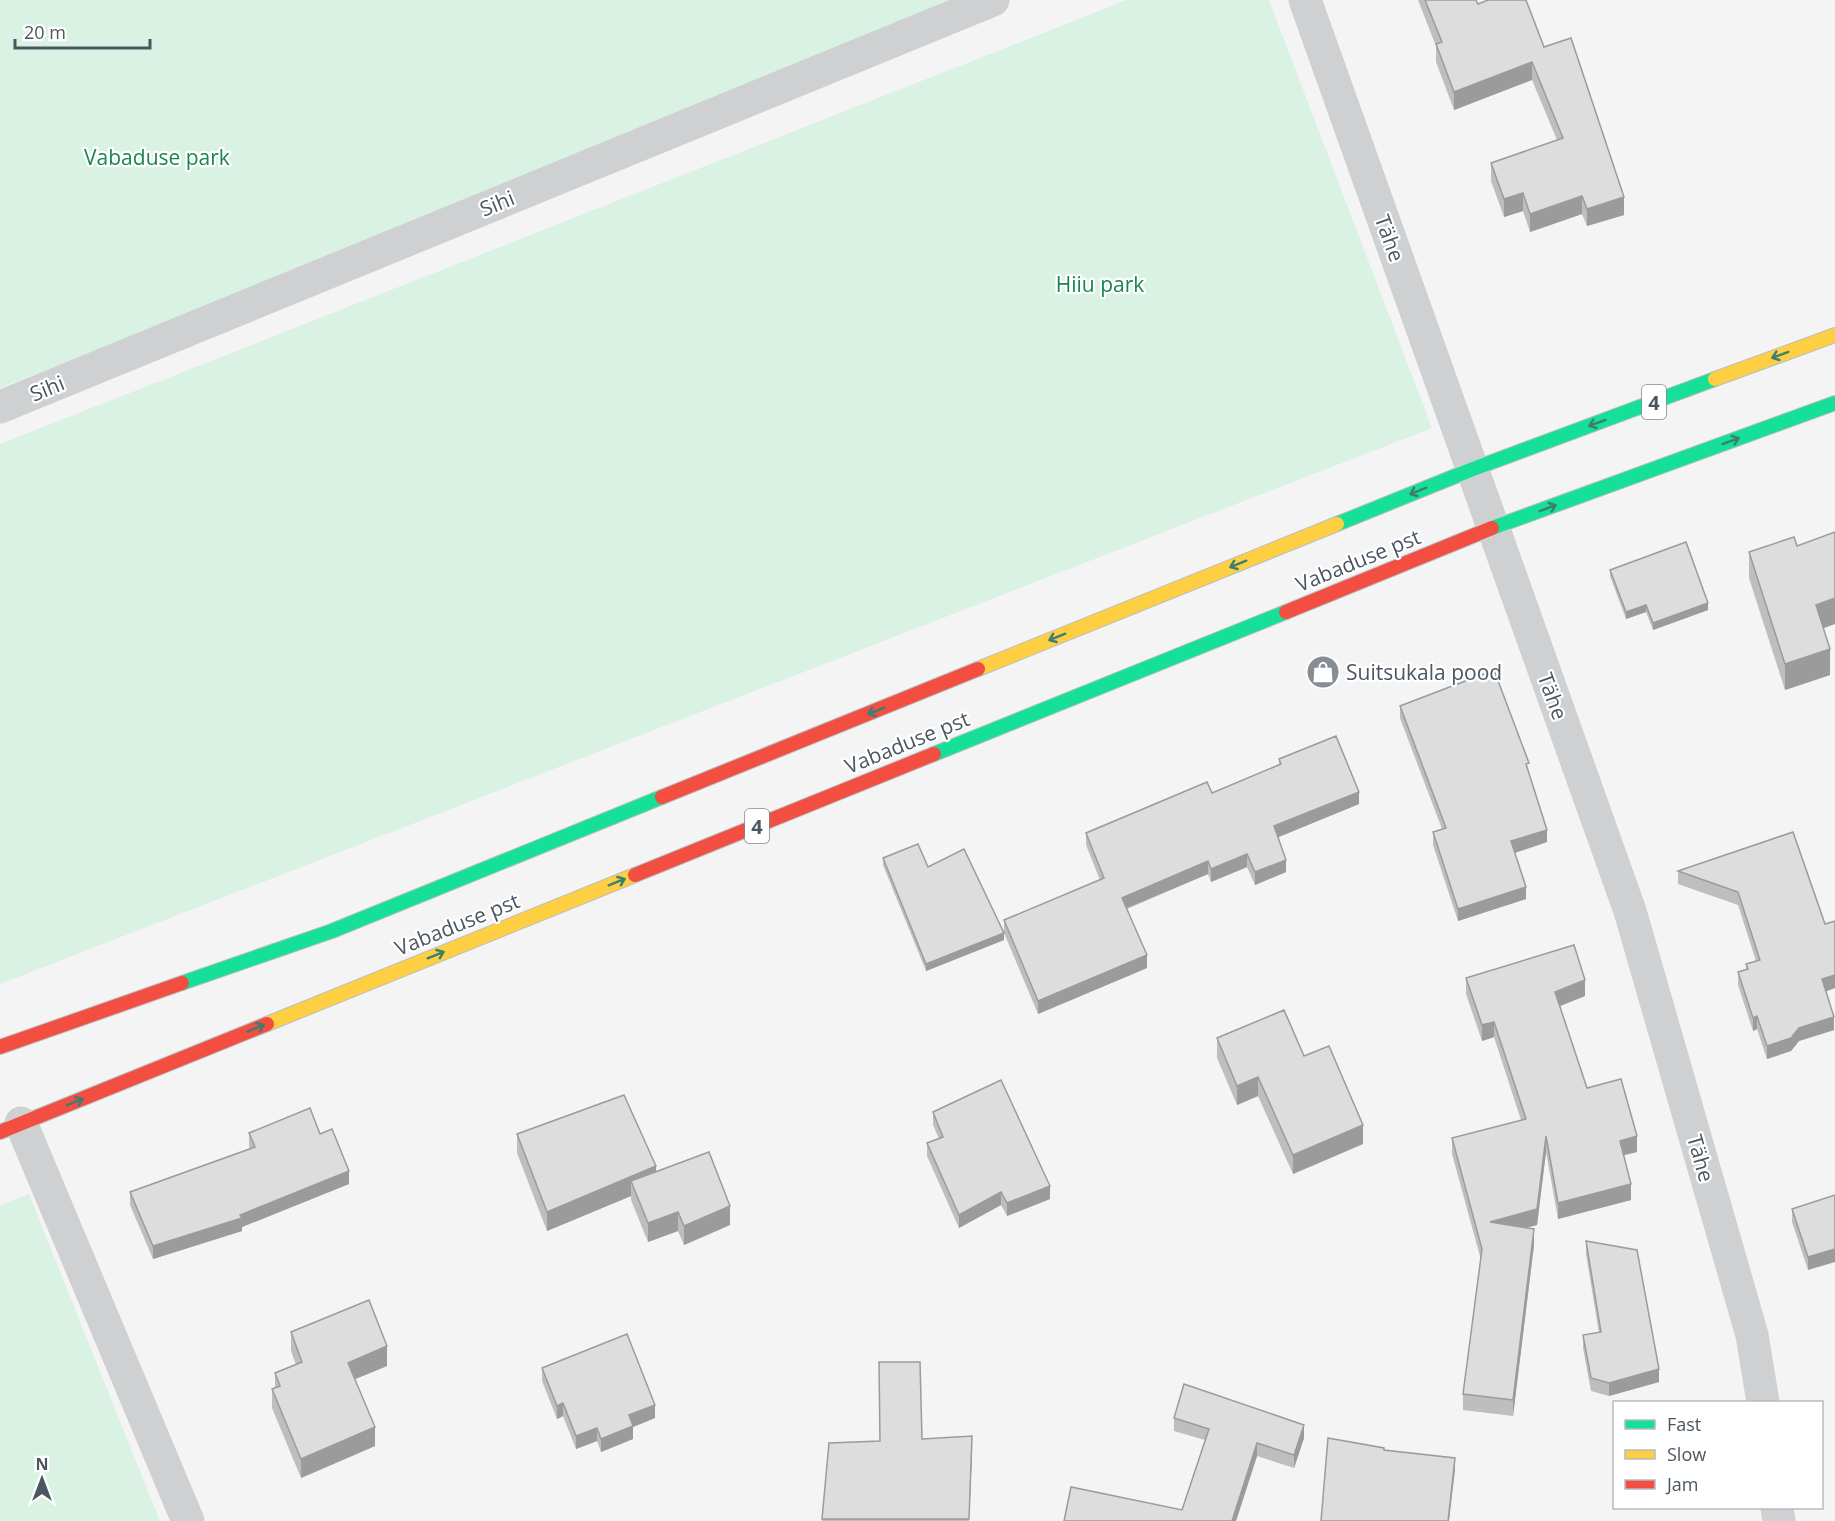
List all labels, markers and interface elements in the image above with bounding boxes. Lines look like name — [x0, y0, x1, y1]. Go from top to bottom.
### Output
scale bar — [15, 12, 150, 50]
text: 20 m — [24, 20, 66, 44]
park label: Vabaduse park — [84, 143, 230, 171]
street label: Sihi — [476, 183, 518, 223]
street label: Tähe — [1369, 211, 1411, 265]
park label: Hiiu park — [1056, 270, 1144, 298]
one-way arrow — [1771, 351, 1790, 362]
street label: Sihi — [26, 368, 68, 408]
road number: 4 — [1642, 385, 1666, 419]
one-way arrow — [1588, 418, 1607, 429]
one-way arrow — [1721, 435, 1740, 446]
one-way arrow — [1410, 486, 1428, 497]
one-way arrow — [1538, 502, 1557, 513]
street label: Vabaduse pst — [1292, 522, 1424, 598]
one-way arrow — [1229, 559, 1247, 570]
one-way arrow — [1048, 632, 1066, 643]
shop icon: Suitsukala pood — [1305, 654, 1341, 690]
place label: Suitsukala pood — [1346, 658, 1502, 686]
street label: Tähe — [1532, 669, 1574, 723]
street label: Vabaduse pst — [841, 704, 973, 780]
one-way arrow — [867, 706, 886, 717]
road number: 4 — [745, 809, 769, 843]
one-way arrow — [607, 876, 626, 887]
street label: Vabaduse pst — [391, 886, 523, 962]
one-way arrow — [427, 949, 445, 960]
one-way arrow — [246, 1022, 264, 1033]
one-way arrow — [65, 1095, 84, 1106]
street label: Tähe — [1681, 1131, 1721, 1185]
legend — [1613, 1401, 1823, 1509]
text: Fast — [1667, 1412, 1701, 1436]
text: Slow — [1667, 1442, 1706, 1466]
north arrow — [12, 1449, 72, 1509]
text: N — [35, 1453, 49, 1475]
text: Jam — [1665, 1472, 1699, 1496]

